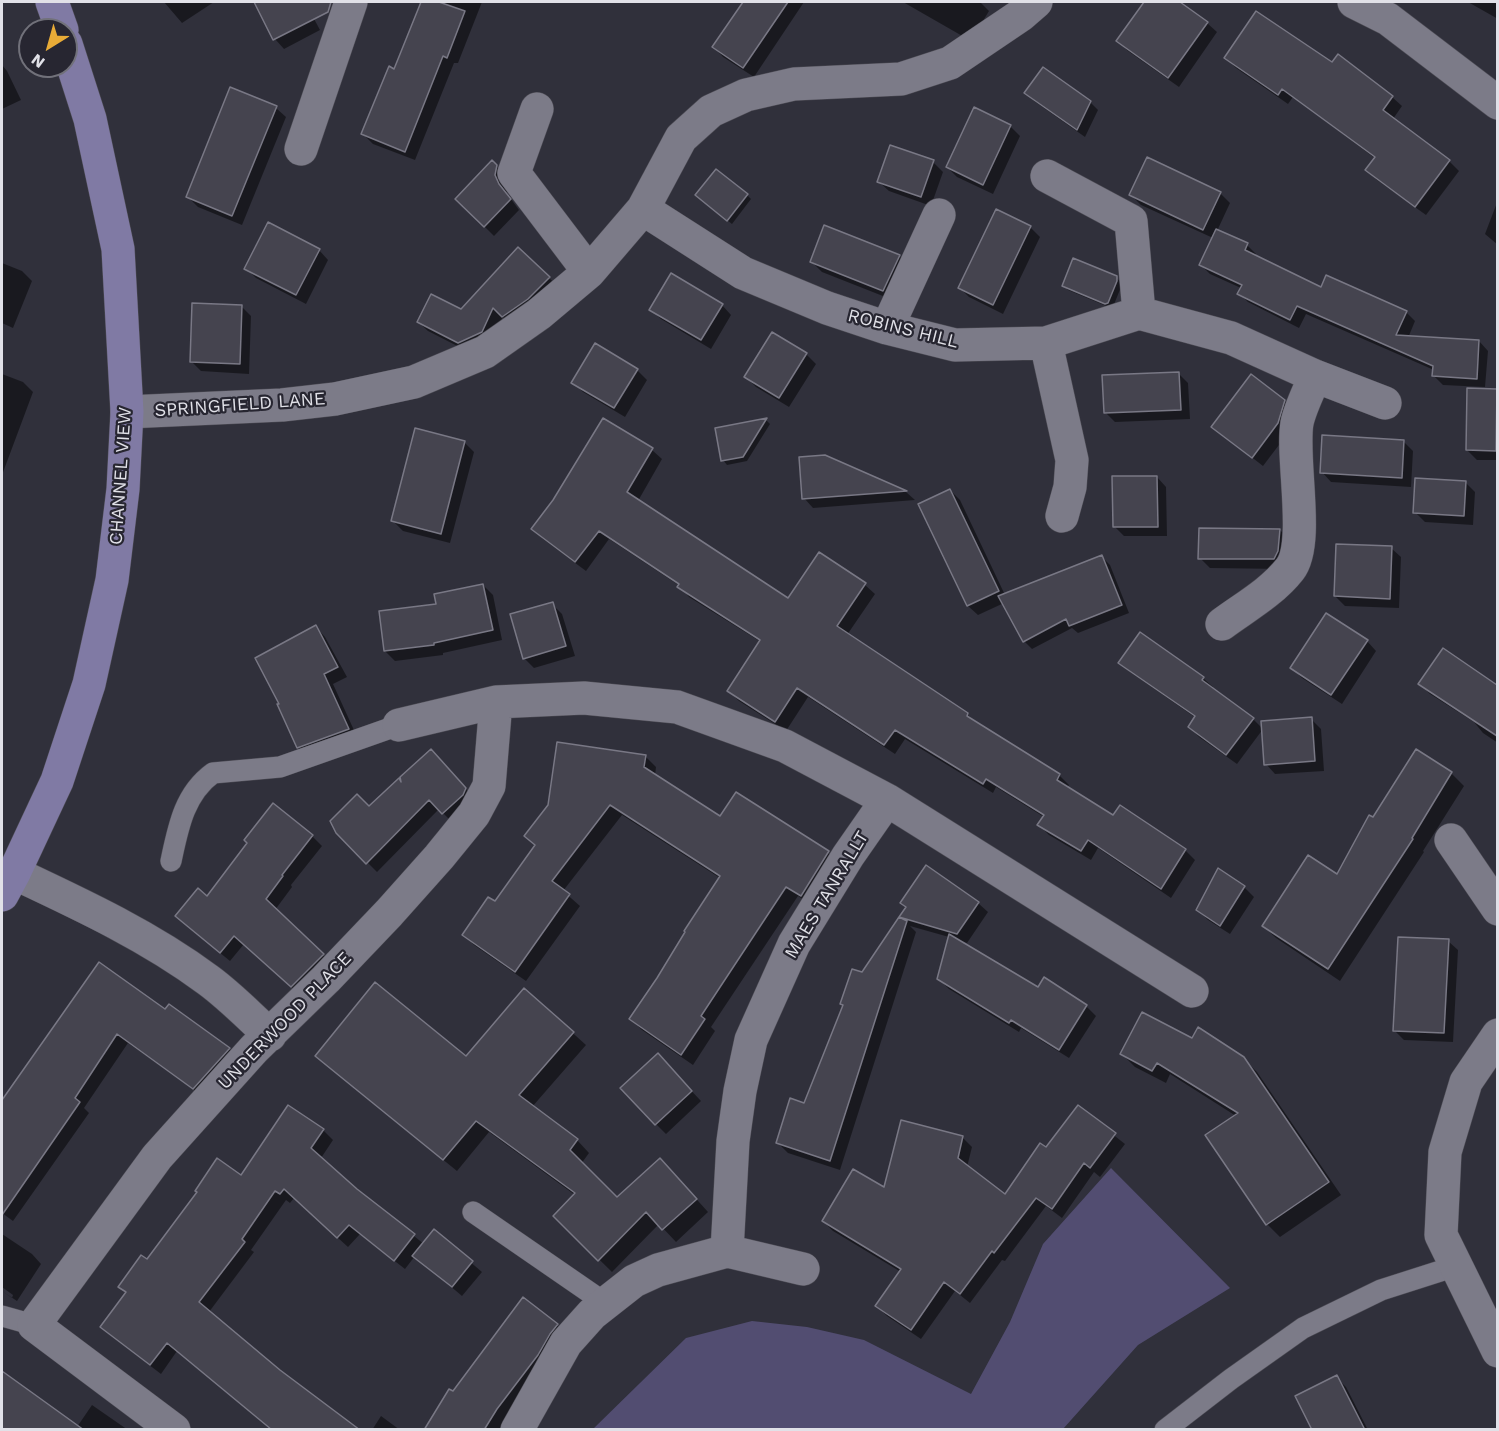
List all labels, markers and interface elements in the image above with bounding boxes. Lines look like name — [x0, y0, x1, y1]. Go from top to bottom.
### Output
north arrow — [18, 18, 78, 78]
text: N — [28, 50, 49, 72]
street label: ROBINS HILL — [845, 305, 961, 353]
street label: SPRINGFIELD LANE — [154, 388, 326, 422]
street label: CHANNEL VIEW — [105, 406, 137, 546]
street label: MAES TANRALLT — [780, 827, 874, 963]
street label: UNDERWOOD PLACE — [214, 948, 356, 1094]

